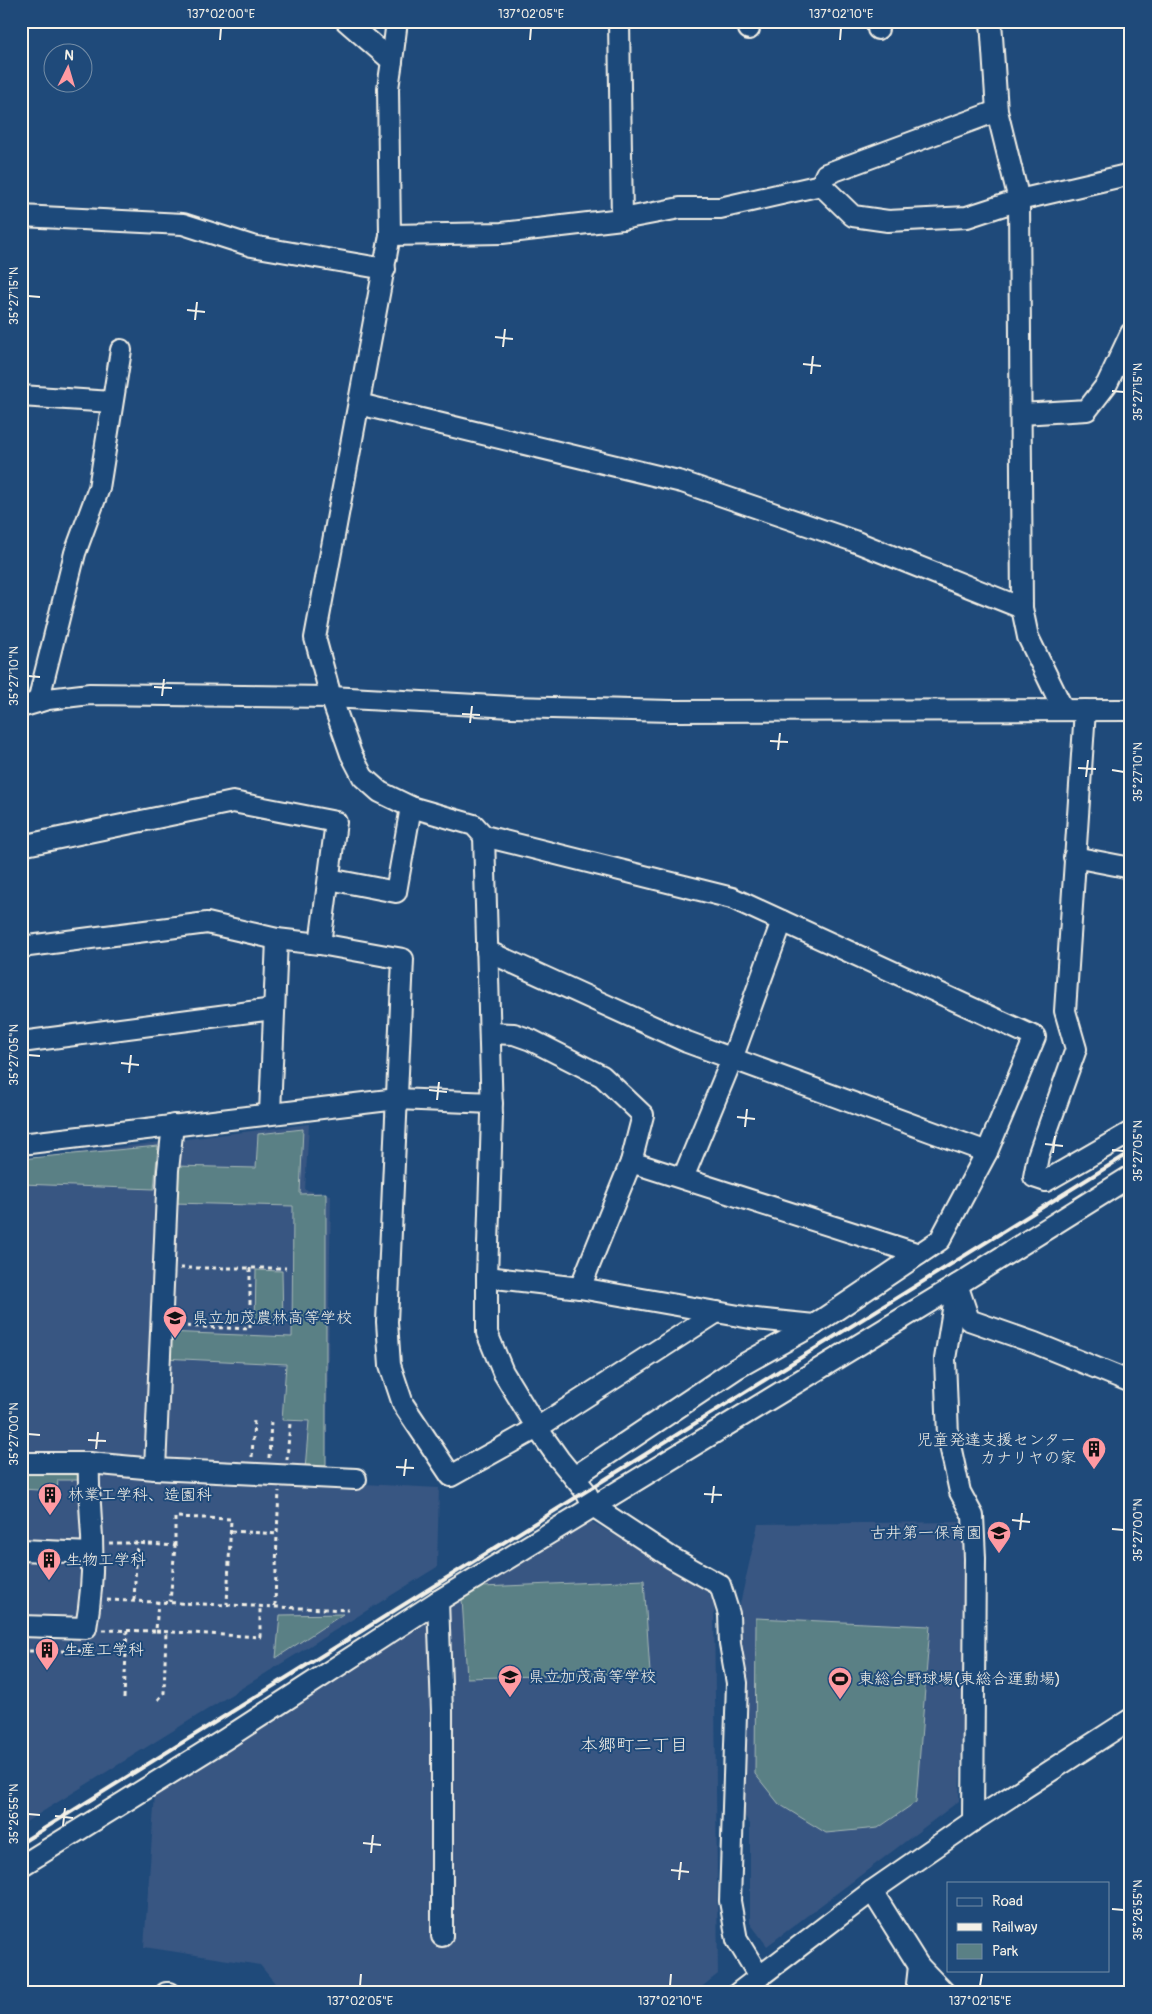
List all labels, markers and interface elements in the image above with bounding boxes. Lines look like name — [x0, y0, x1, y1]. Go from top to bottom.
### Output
text: 137°02'00"E — [187, 7, 255, 22]
text: 137°02'05"E — [498, 7, 564, 22]
text: 137°02'10"E — [809, 7, 873, 22]
north arrow — [42, 42, 92, 92]
text: N — [64, 47, 75, 64]
text: 35°27'15"N — [7, 267, 22, 325]
text: 35°27'15"N — [1131, 363, 1146, 421]
text: 35°27'10"N — [7, 646, 22, 706]
text: 35°27'10"N — [1131, 742, 1146, 802]
text: 35°27'05"N — [7, 1024, 22, 1086]
text: 35°27'05"N — [1131, 1120, 1146, 1182]
school or university icon: 県立加茂農林高等学校 — [162, 1305, 188, 1339]
place label: 県立加茂農林高等学校 — [192, 1308, 352, 1328]
text: 35°27'00"N — [7, 1402, 22, 1466]
place label: 児童発達支援センター カナリヤの家 — [917, 1430, 1076, 1468]
building icon: 児童発達支援センター カナリヤの家 — [1081, 1436, 1107, 1470]
building icon: 林業工学科、造園科 — [37, 1482, 63, 1516]
place label: 林業工学科、造園科 — [68, 1485, 212, 1505]
text: 35°27'00"N — [1131, 1498, 1146, 1562]
school or university icon: 古井第一保育園 — [986, 1520, 1012, 1554]
place label: 古井第一保育園 — [870, 1523, 982, 1543]
building icon: 生物工学科 — [36, 1547, 62, 1581]
place label: 生物工学科 — [66, 1550, 146, 1570]
building icon: 生産工学科 — [34, 1637, 60, 1671]
place label: 生産工学科 — [64, 1640, 144, 1660]
school or university icon: 県立加茂高等学校 — [497, 1664, 523, 1698]
sports icon: 東総合野球場(東総合運動場) — [827, 1666, 853, 1700]
place label: 県立加茂高等学校 — [528, 1667, 656, 1687]
place label: 東総合野球場(東総合運動場) — [858, 1669, 1061, 1689]
district label: 本郷町二丁目 — [580, 1734, 688, 1757]
text: 35°26'55"N — [7, 1784, 22, 1844]
text: 35°26'55"N — [1131, 1880, 1146, 1940]
legend — [947, 1882, 1110, 1972]
text: Road — [992, 1892, 1023, 1911]
text: Railway — [992, 1918, 1038, 1937]
text: Park — [992, 1942, 1019, 1961]
text: 137°02'05"E — [327, 1994, 393, 2009]
text: 137°02'10"E — [638, 1994, 702, 2009]
text: 137°02'15"E — [949, 1994, 1011, 2009]

